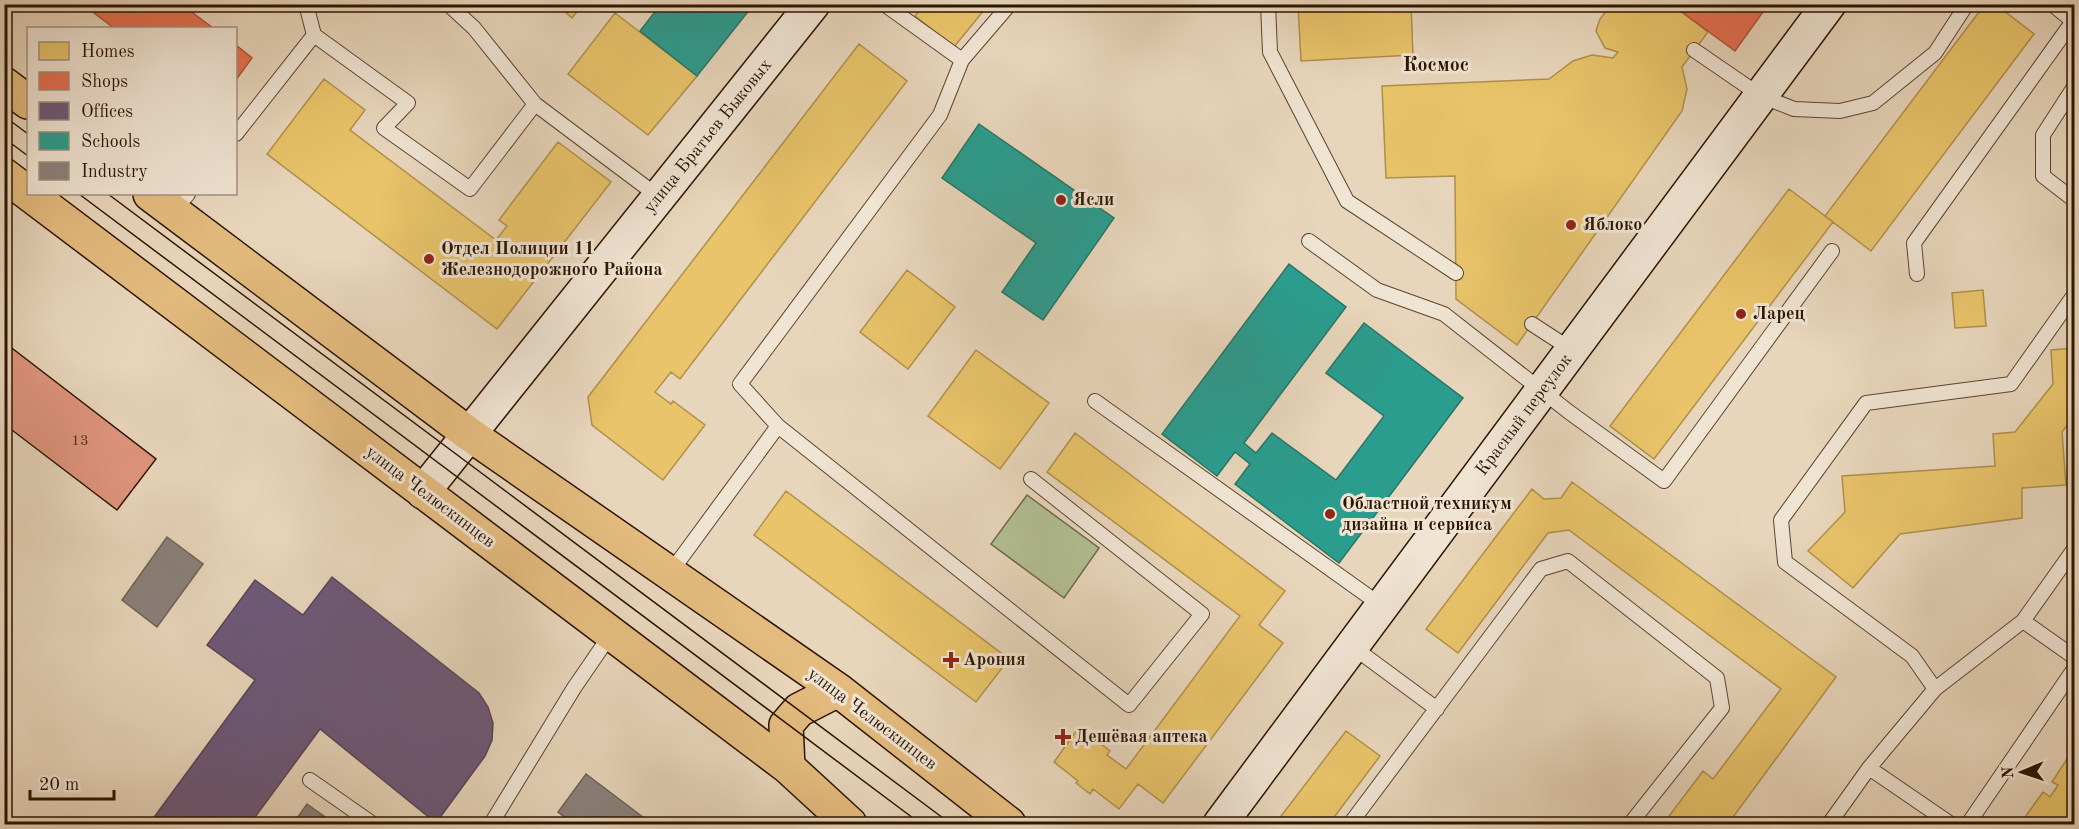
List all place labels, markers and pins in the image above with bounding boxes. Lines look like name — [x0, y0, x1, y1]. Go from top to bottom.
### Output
place label: Ясли — [1073, 191, 1114, 209]
marker: Ясли — [1054, 193, 1068, 207]
place label: Яблоко — [1583, 216, 1642, 234]
marker: Яблоко — [1564, 218, 1578, 232]
place label: Отдел Полиции 11 Железнодорожного Района — [441, 240, 663, 279]
marker: Отдел Полиции 11 Железнодорожного Района — [422, 252, 436, 266]
place label: Ларец — [1753, 305, 1805, 323]
marker: Ларец — [1734, 307, 1748, 321]
place label: Областной техникум дизайна и сервиса — [1342, 495, 1512, 534]
marker: Областной техникум дизайна и сервиса — [1323, 507, 1337, 521]
place label: Арония — [963, 651, 1026, 669]
marker: Арония — [944, 653, 958, 667]
place label: Дешёвая аптека — [1075, 728, 1208, 746]
marker: Дешёвая аптека — [1056, 730, 1070, 744]

